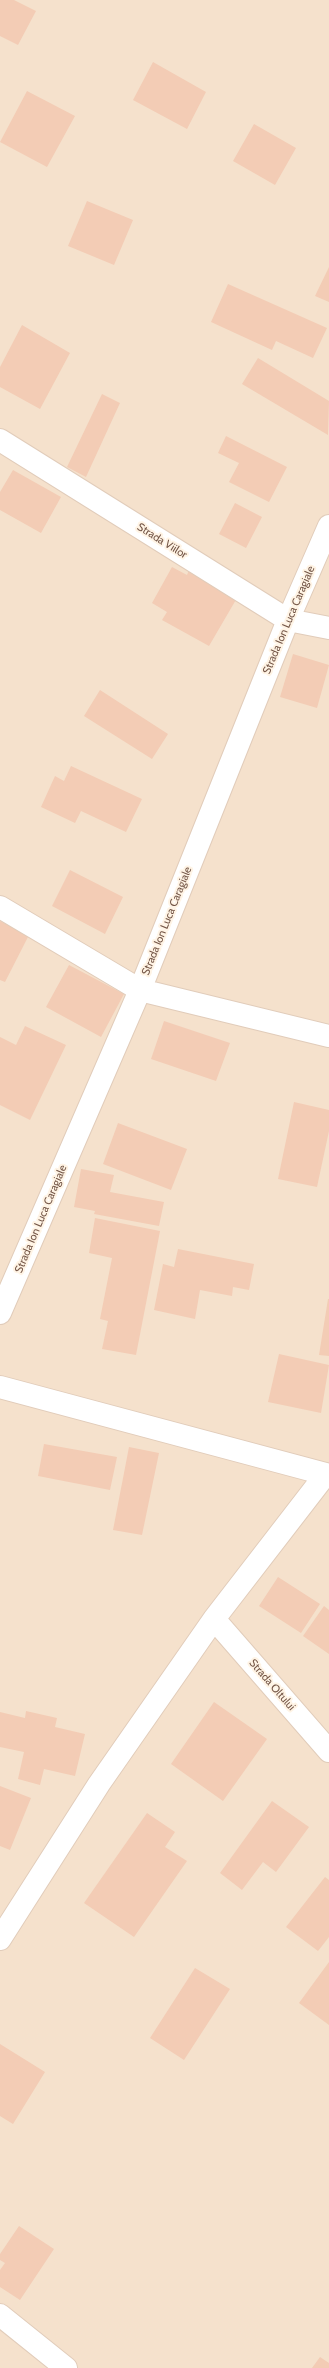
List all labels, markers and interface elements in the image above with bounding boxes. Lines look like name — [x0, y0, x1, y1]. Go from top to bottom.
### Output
street label: Strada Viilor — [135, 520, 189, 562]
street label: Strada Ion Luca Caragiale — [260, 564, 318, 676]
street label: Strada Ion Luca Caragiale — [139, 865, 195, 977]
street label: Strada Ion Luca Caragiale — [12, 1163, 70, 1275]
street label: Strada Oltului — [246, 1657, 298, 1713]

